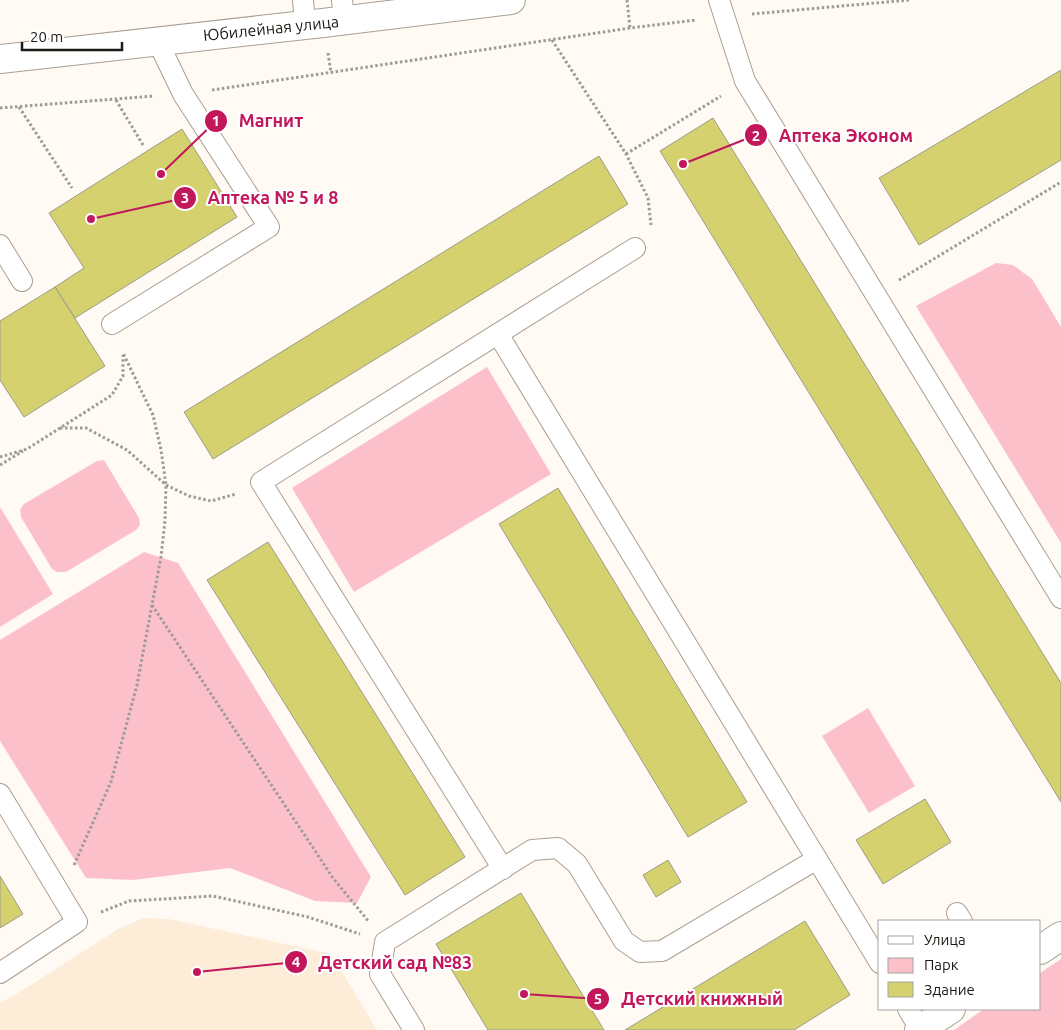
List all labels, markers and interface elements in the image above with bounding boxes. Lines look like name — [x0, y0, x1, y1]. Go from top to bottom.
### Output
street label: Юбилейная улица — [202, 12, 340, 44]
scale bar — [22, 20, 122, 52]
text: 20 m — [30, 28, 63, 45]
callout: Магнит — [204, 104, 313, 137]
text: Магнит — [239, 110, 303, 130]
text: 1 — [212, 112, 220, 129]
callout: Аптека Эконом — [744, 119, 923, 152]
text: Аптека Эконом — [779, 125, 913, 145]
text: 2 — [752, 127, 760, 144]
callout: Аптека № 5 и 8 — [172, 182, 348, 215]
text: Аптека № 5 и 8 — [207, 187, 339, 207]
text: 3 — [181, 189, 189, 206]
legend — [878, 920, 1041, 1010]
text: Улица — [924, 931, 966, 948]
callout: Детский сад №83 — [283, 946, 482, 979]
text: Детский сад №83 — [318, 952, 472, 972]
text: 4 — [292, 953, 300, 970]
text: Парк — [924, 956, 959, 973]
text: Здание — [924, 981, 975, 998]
callout: Детский книжный — [586, 982, 793, 1015]
text: Детский книжный — [621, 988, 783, 1008]
text: 5 — [594, 990, 602, 1007]

